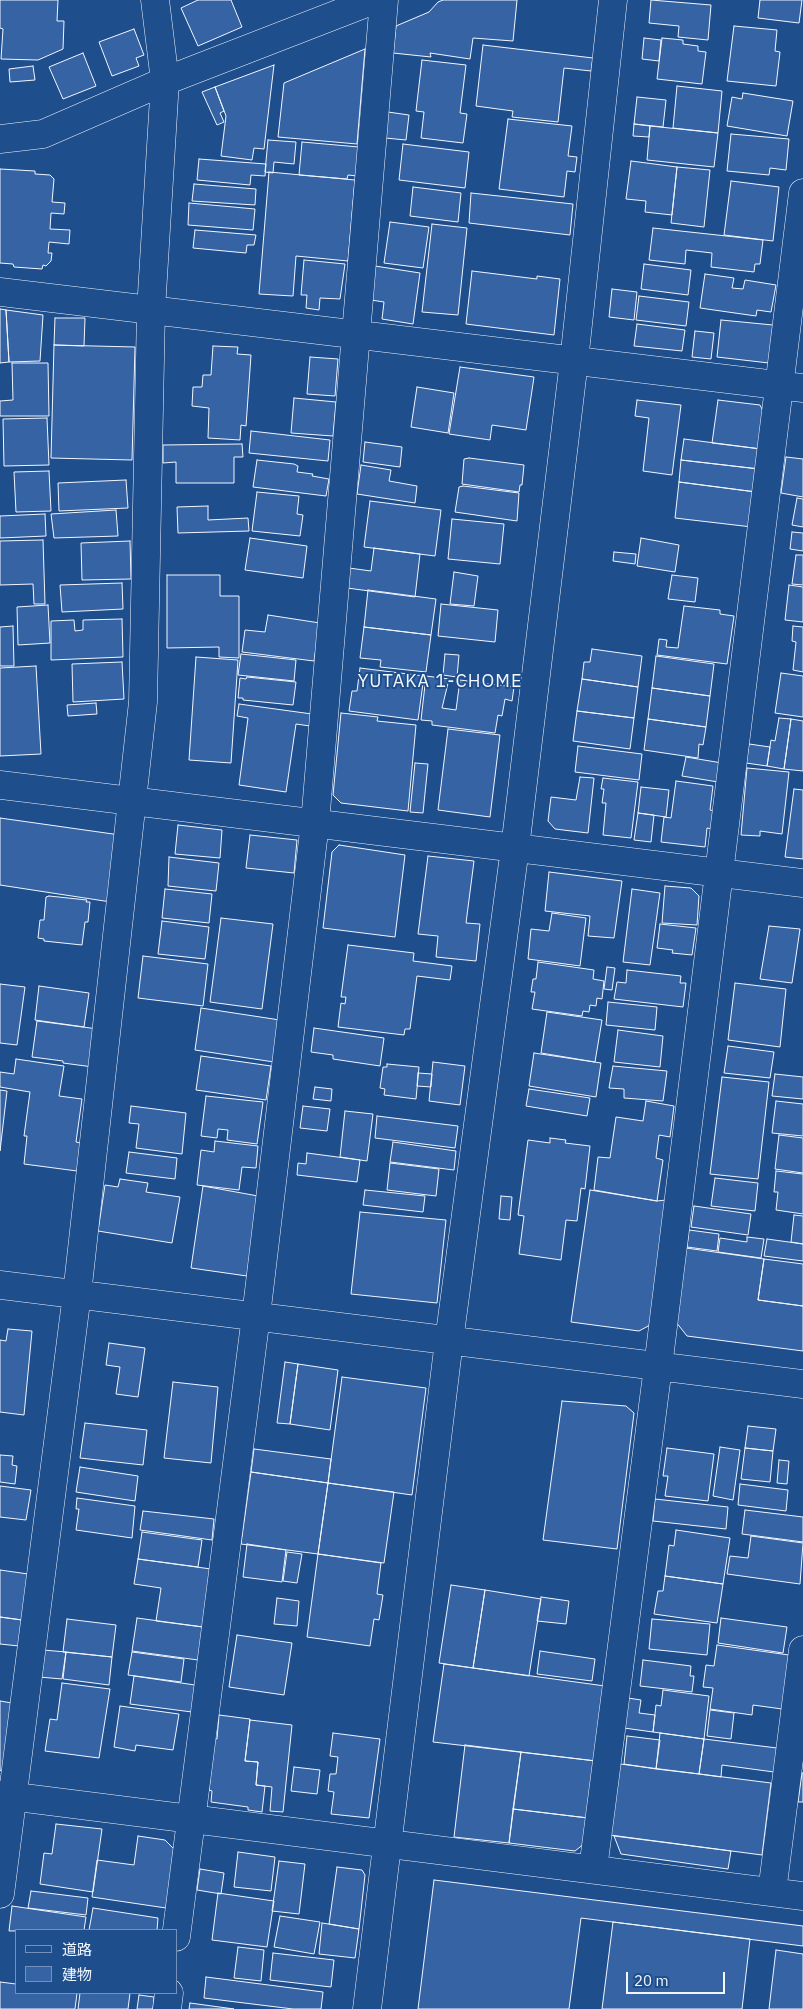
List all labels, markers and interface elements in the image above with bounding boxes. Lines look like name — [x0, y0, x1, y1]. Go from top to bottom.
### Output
district label: YUTAKA 1-CHOME — [356, 671, 524, 693]
legend — [15, 1929, 178, 1994]
text: 道路 — [62, 1940, 92, 1959]
scale bar — [628, 1962, 727, 1994]
text: 建物 — [62, 1965, 92, 1984]
text: 20 m — [634, 1971, 669, 1990]

